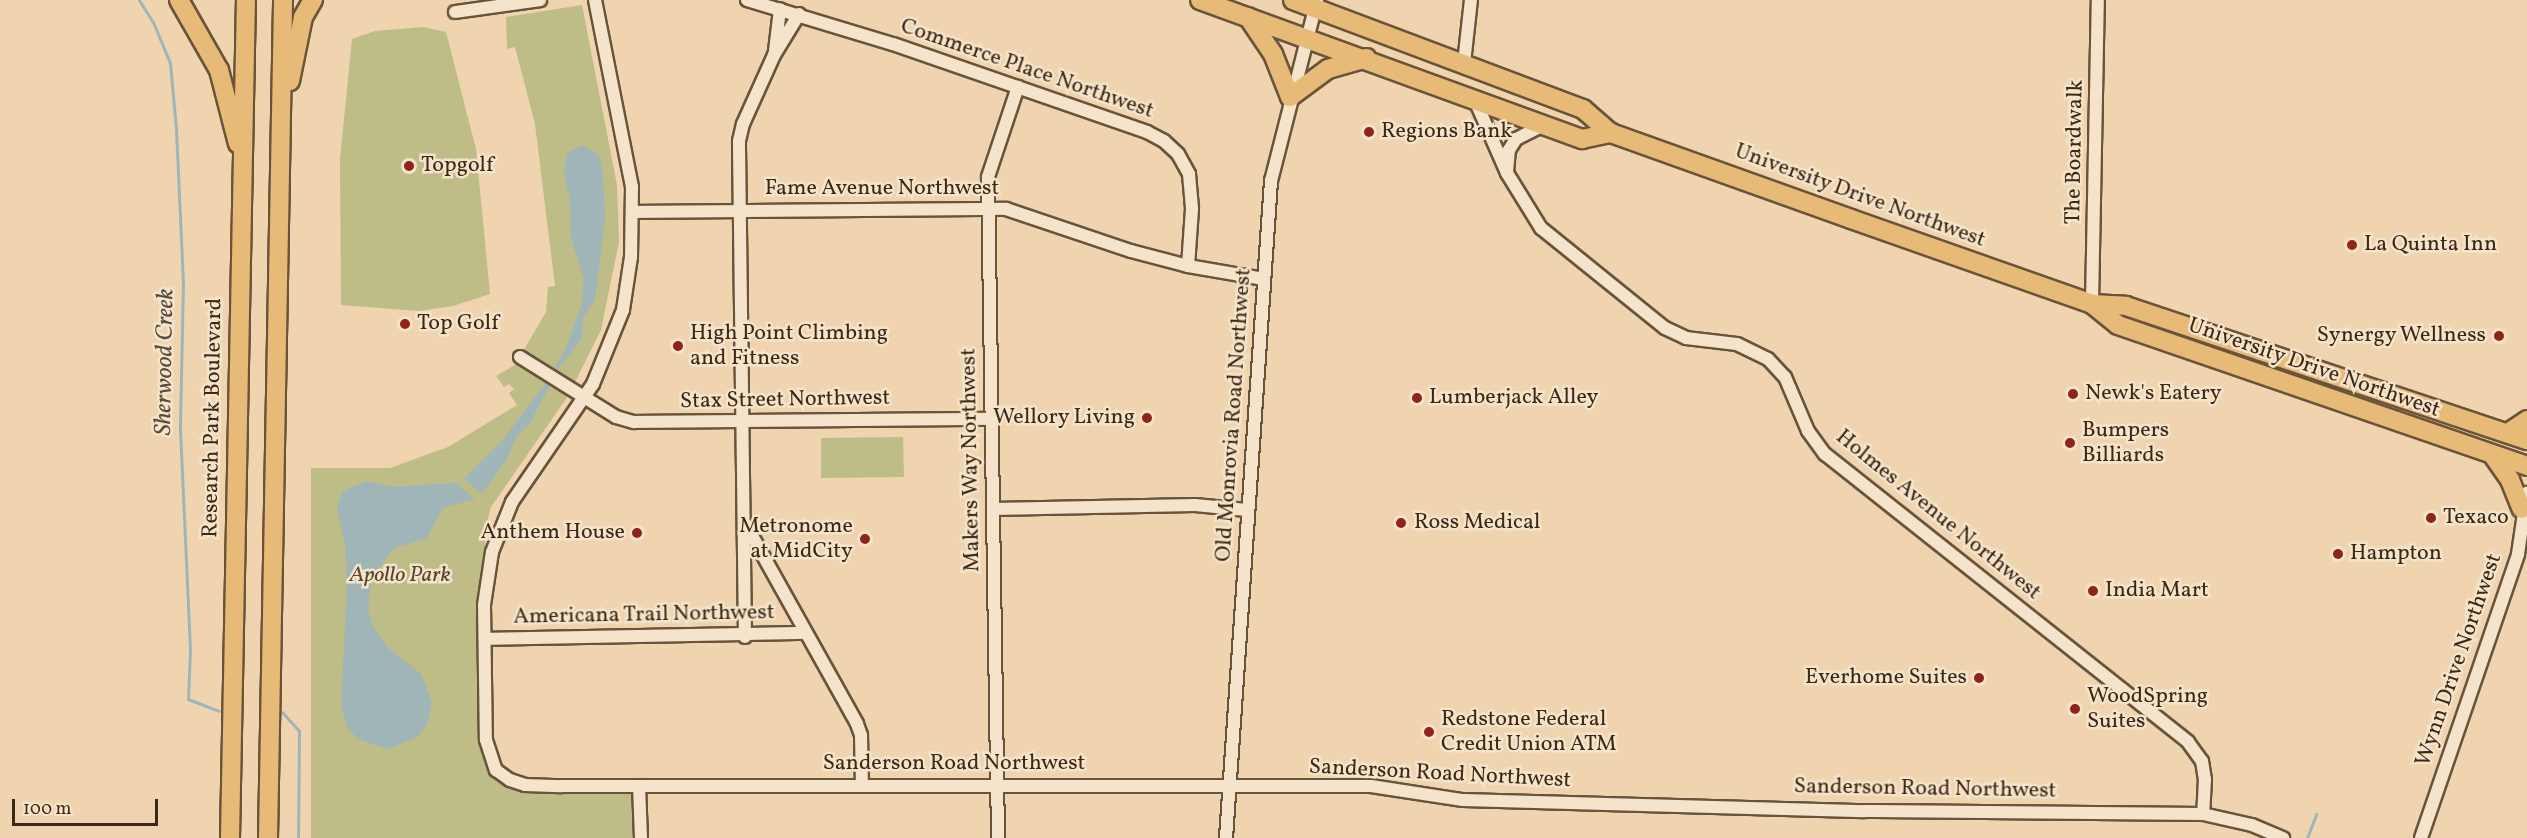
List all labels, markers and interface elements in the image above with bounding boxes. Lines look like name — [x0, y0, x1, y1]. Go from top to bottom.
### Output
street label: Commerce Place Northwest — [897, 13, 1157, 125]
street label: The Boardwalk — [2061, 79, 2089, 225]
place label: Regions Bank — [1381, 119, 1512, 145]
marker: Regions Bank — [1362, 125, 1376, 139]
street label: University Drive Northwest — [1731, 138, 1989, 254]
place label: Topgolf — [421, 153, 493, 179]
marker: Topgolf — [402, 159, 416, 173]
street label: Fame Avenue Northwest — [765, 176, 999, 202]
place label: La Quinta Inn — [2364, 232, 2497, 258]
marker: La Quinta Inn — [2345, 238, 2359, 252]
street label: Old Monrovia Road Northwest — [1211, 267, 1257, 563]
water label: Sherwood Creek — [150, 288, 182, 436]
street label: Research Park Boulevard — [198, 298, 228, 538]
place label: Top Golf — [417, 311, 499, 337]
street label: University Drive Northwest — [2184, 312, 2444, 424]
marker: Top Golf — [398, 317, 412, 331]
place label: High Point Climbing and Fitness — [690, 320, 888, 372]
place label: Synergy Wellness — [2315, 323, 2486, 349]
marker: Synergy Wellness — [2490, 327, 2508, 345]
marker: High Point Climbing and Fitness — [671, 339, 685, 353]
street label: Makers Way Northwest — [956, 347, 986, 573]
place label: Newk's Eatery — [2085, 381, 2222, 407]
street label: Stax Street Northwest — [680, 385, 890, 415]
place label: Lumberjack Alley — [1429, 385, 1598, 411]
marker: Newk's Eatery — [2066, 387, 2080, 401]
marker: Lumberjack Alley — [1410, 391, 1424, 405]
place label: Wellory Living — [992, 405, 1135, 431]
marker: Wellory Living — [1140, 411, 1154, 425]
place label: Bumpers Billiards — [2082, 417, 2169, 469]
street label: Holmes Avenue Northwest — [1830, 424, 2046, 606]
marker: Bumpers Billiards — [2063, 436, 2077, 450]
place label: Texaco — [2443, 505, 2509, 531]
place label: Ross Medical — [1414, 510, 1540, 536]
marker: Texaco — [2424, 511, 2438, 525]
place label: Metronome at MidCity — [739, 513, 853, 564]
marker: Ross Medical — [1392, 514, 1410, 532]
place label: Anthem House — [481, 520, 625, 546]
marker: Anthem House — [630, 526, 644, 540]
marker: Metronome at MidCity — [858, 532, 872, 546]
place label: Hampton — [2350, 541, 2442, 567]
marker: Hampton — [2331, 547, 2345, 561]
street label: Wynn Drive Northwest — [2410, 550, 2508, 770]
park label: Apollo Park — [349, 563, 451, 589]
place label: India Mart — [2105, 578, 2209, 604]
marker: India Mart — [2086, 584, 2100, 598]
street label: Americana Trail Northwest — [513, 600, 775, 630]
place label: Everhome Suites — [1805, 665, 1967, 691]
marker: Everhome Suites — [1972, 671, 1986, 685]
place label: WoodSpring Suites — [2087, 683, 2208, 734]
marker: WoodSpring Suites — [2068, 702, 2082, 716]
place label: Redstone Federal Credit Union ATM — [1441, 706, 1616, 758]
marker: Redstone Federal Credit Union ATM — [1422, 725, 1436, 739]
street label: Sanderson Road Northwest — [823, 751, 1085, 777]
street label: Sanderson Road Northwest — [1308, 754, 1572, 794]
street label: Sanderson Road Northwest — [1793, 774, 2057, 804]
scale bar — [15, 787, 160, 825]
text: 100 m — [23, 797, 72, 822]

